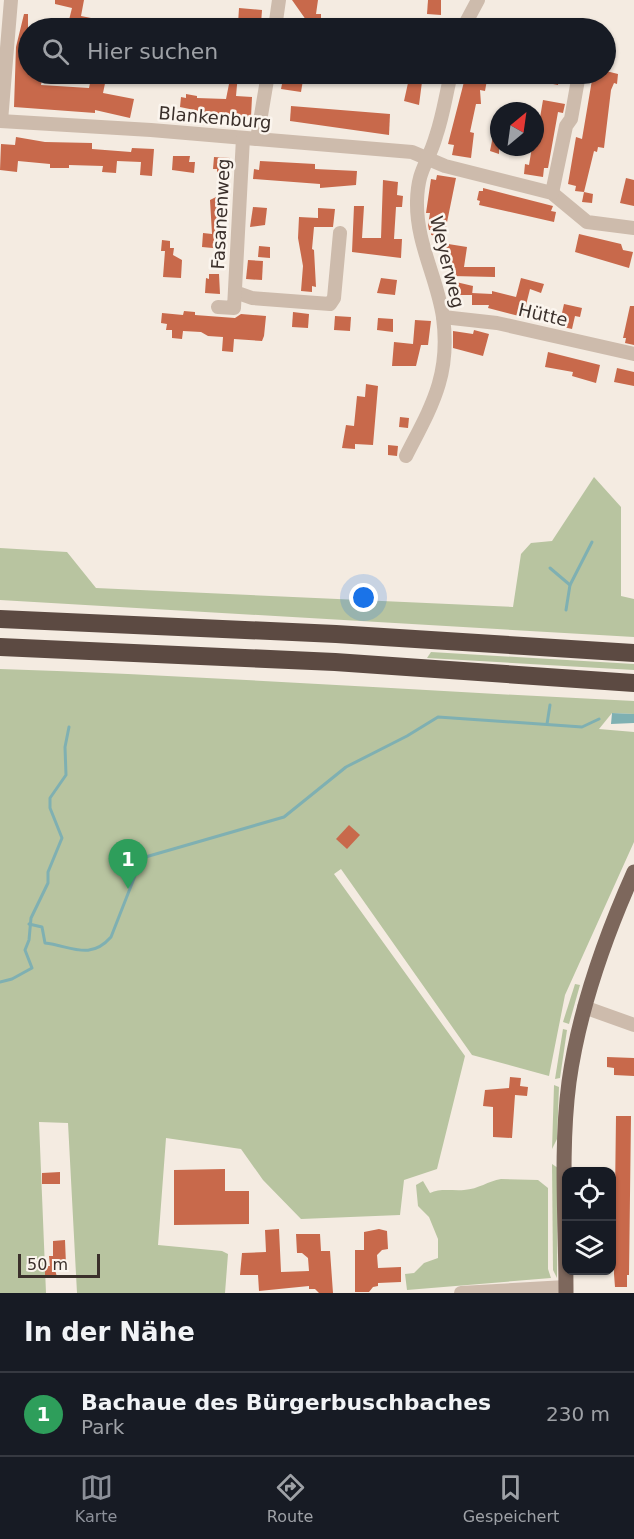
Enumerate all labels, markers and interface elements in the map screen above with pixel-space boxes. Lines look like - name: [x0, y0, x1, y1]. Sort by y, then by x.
- search box: [18, 18, 616, 84]
- icon: search: [39, 35, 72, 68]
- text: Hier suchen: [87, 39, 218, 64]
- street label: Blankenburg: [158, 102, 272, 133]
- north arrow: [490, 102, 544, 156]
- street label: Fasanenweg: [207, 158, 234, 270]
- street label: Weyerweg: [426, 214, 469, 310]
- street label: Hütte: [516, 299, 570, 330]
- your location: [349, 583, 378, 612]
- pin: 1: [108, 840, 148, 889]
- map controls: [562, 1167, 616, 1275]
- button: locate: [562, 1167, 616, 1221]
- button: layers: [562, 1221, 616, 1275]
- scale bar: [18, 1251, 100, 1278]
- text: 50 m: [27, 1255, 68, 1274]
- text: In der Nähe: [24, 1317, 195, 1347]
- text: Bachaue des Bürgerbuschbaches: [81, 1390, 491, 1415]
- text: 1: [37, 1402, 50, 1426]
- text: 230 m: [546, 1402, 610, 1426]
- text: Park: [81, 1415, 124, 1439]
- tab: Karte: [75, 1471, 117, 1526]
- tab: Route: [267, 1471, 313, 1526]
- tab: Gespeichert: [463, 1471, 559, 1526]

